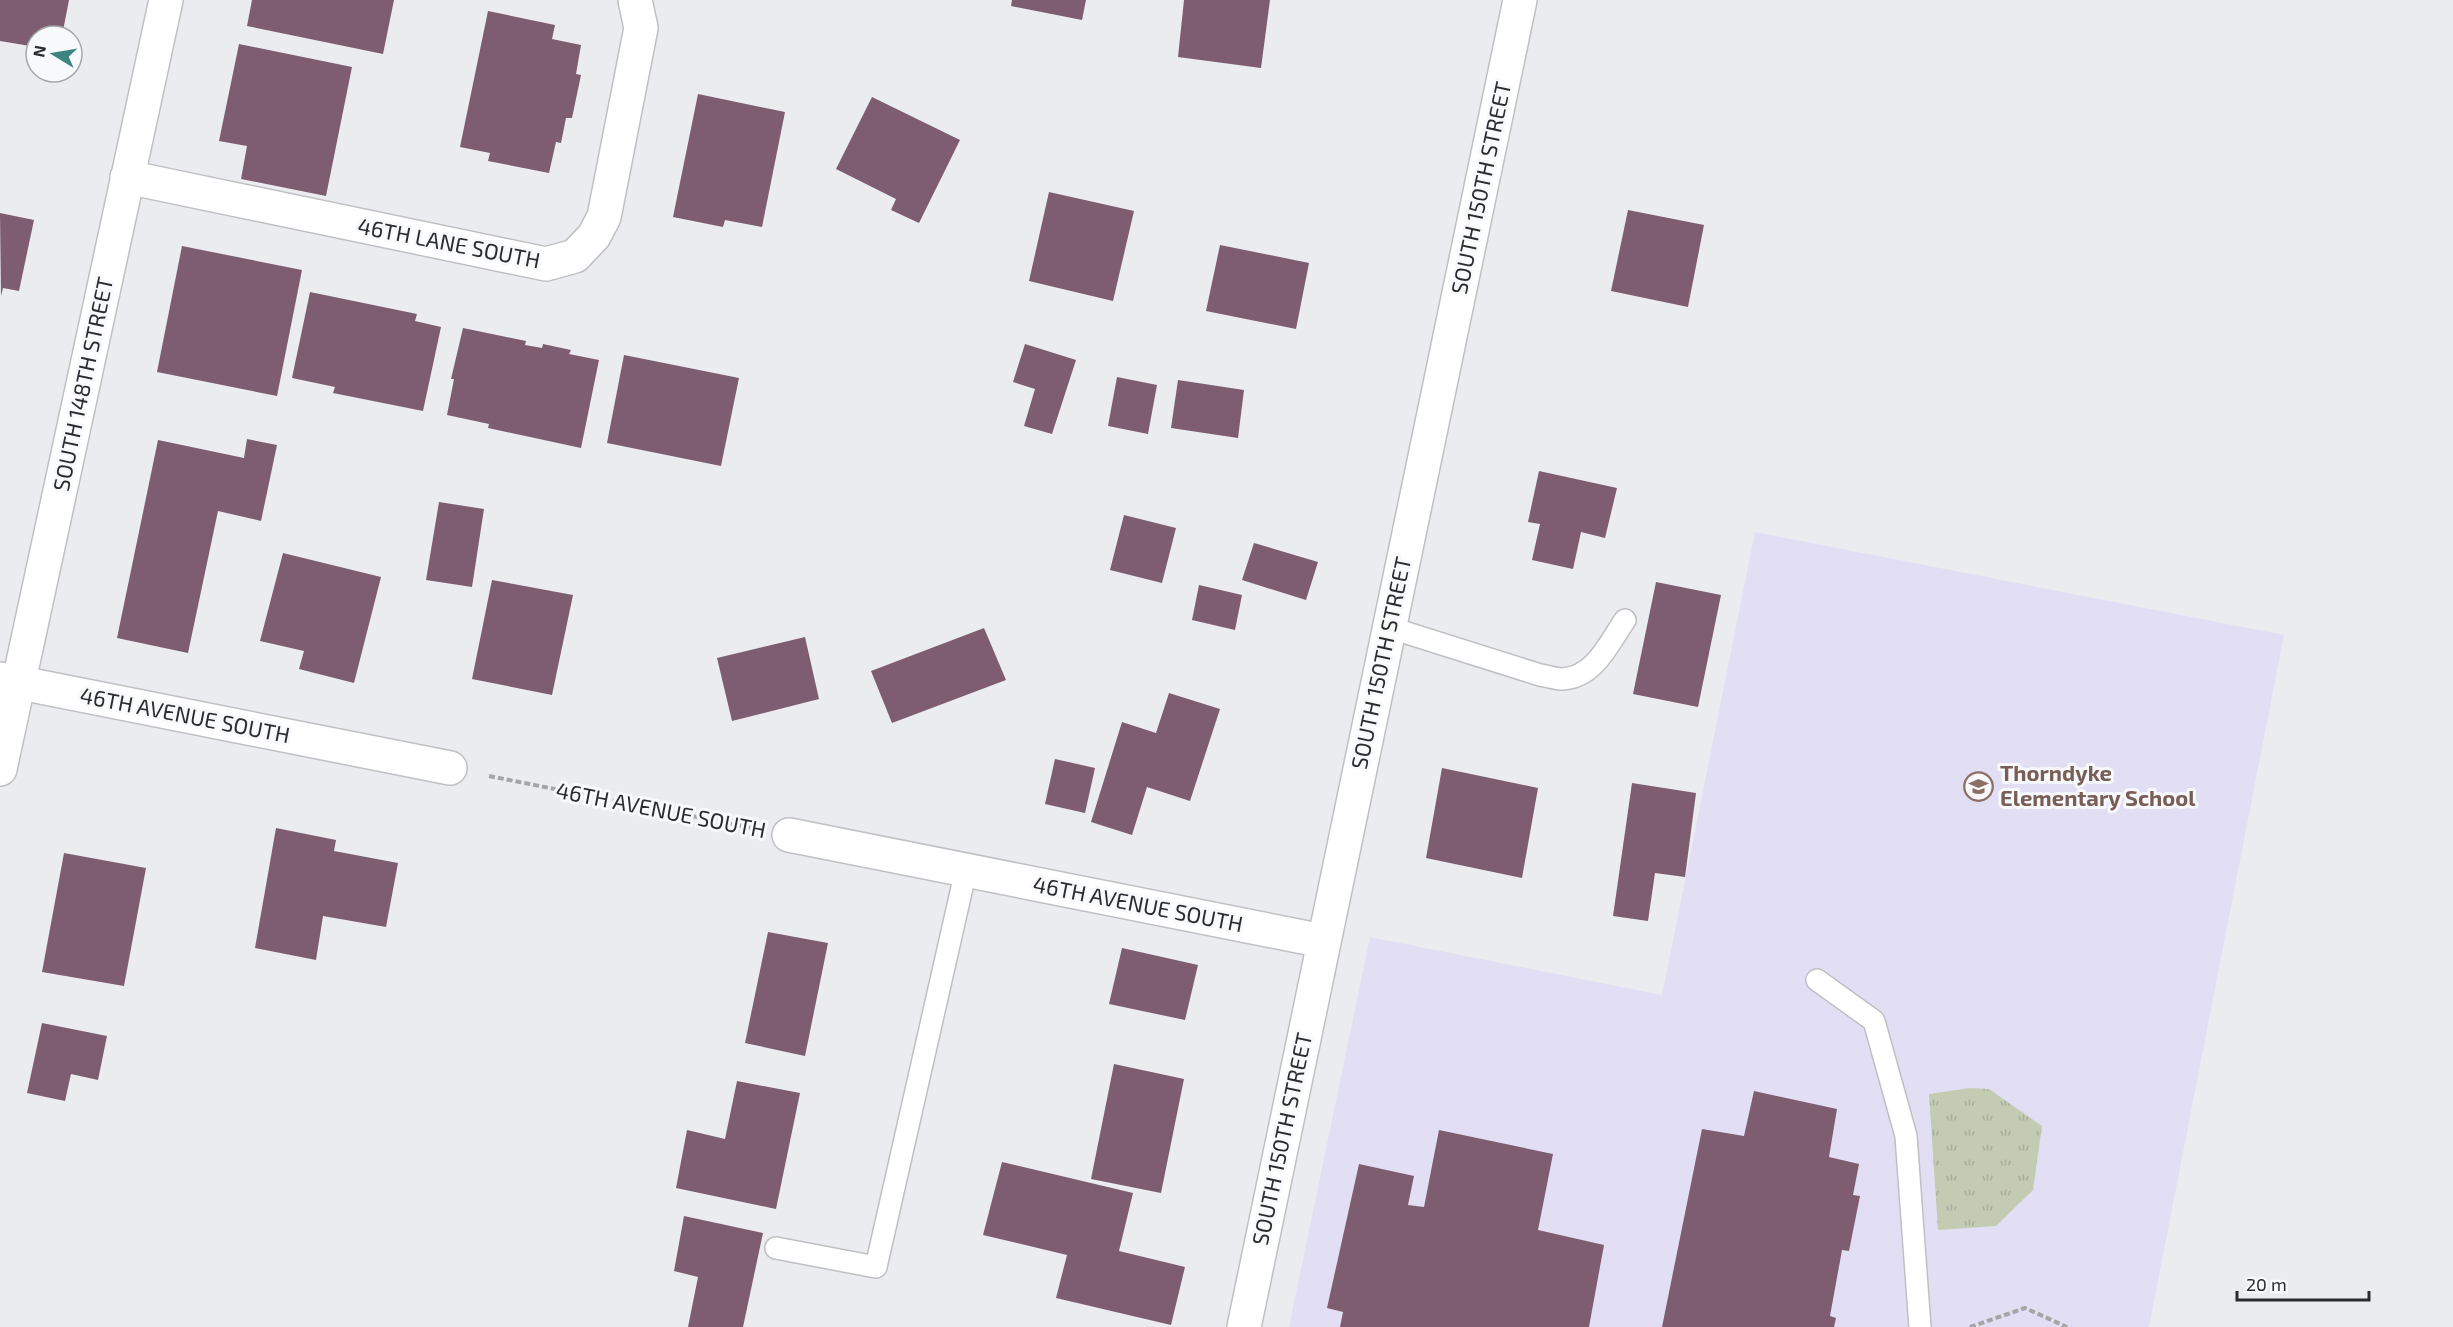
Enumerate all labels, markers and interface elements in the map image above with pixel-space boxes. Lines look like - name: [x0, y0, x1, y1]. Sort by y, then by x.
- north arrow: [24, 24, 84, 84]
- text: N: [28, 44, 49, 59]
- street label: SOUTH 150TH STREET: [1445, 79, 1515, 296]
- street label: 46TH LANE SOUTH: [356, 212, 543, 272]
- street label: SOUTH 148TH STREET: [47, 274, 117, 493]
- street label: SOUTH 150TH STREET: [1345, 554, 1415, 771]
- street label: 46TH AVENUE SOUTH: [78, 681, 292, 747]
- place label: Thorndyke Elementary School: [2000, 759, 2196, 811]
- school or university icon: Thorndyke Elementary School: [1963, 770, 1995, 802]
- street label: 46TH AVENUE SOUTH: [554, 776, 768, 842]
- street label: 46TH AVENUE SOUTH: [1031, 870, 1245, 936]
- street label: SOUTH 150TH STREET: [1246, 1030, 1316, 1247]
- scale bar: [2237, 1264, 2369, 1302]
- text: 20 m: [2246, 1273, 2287, 1295]

